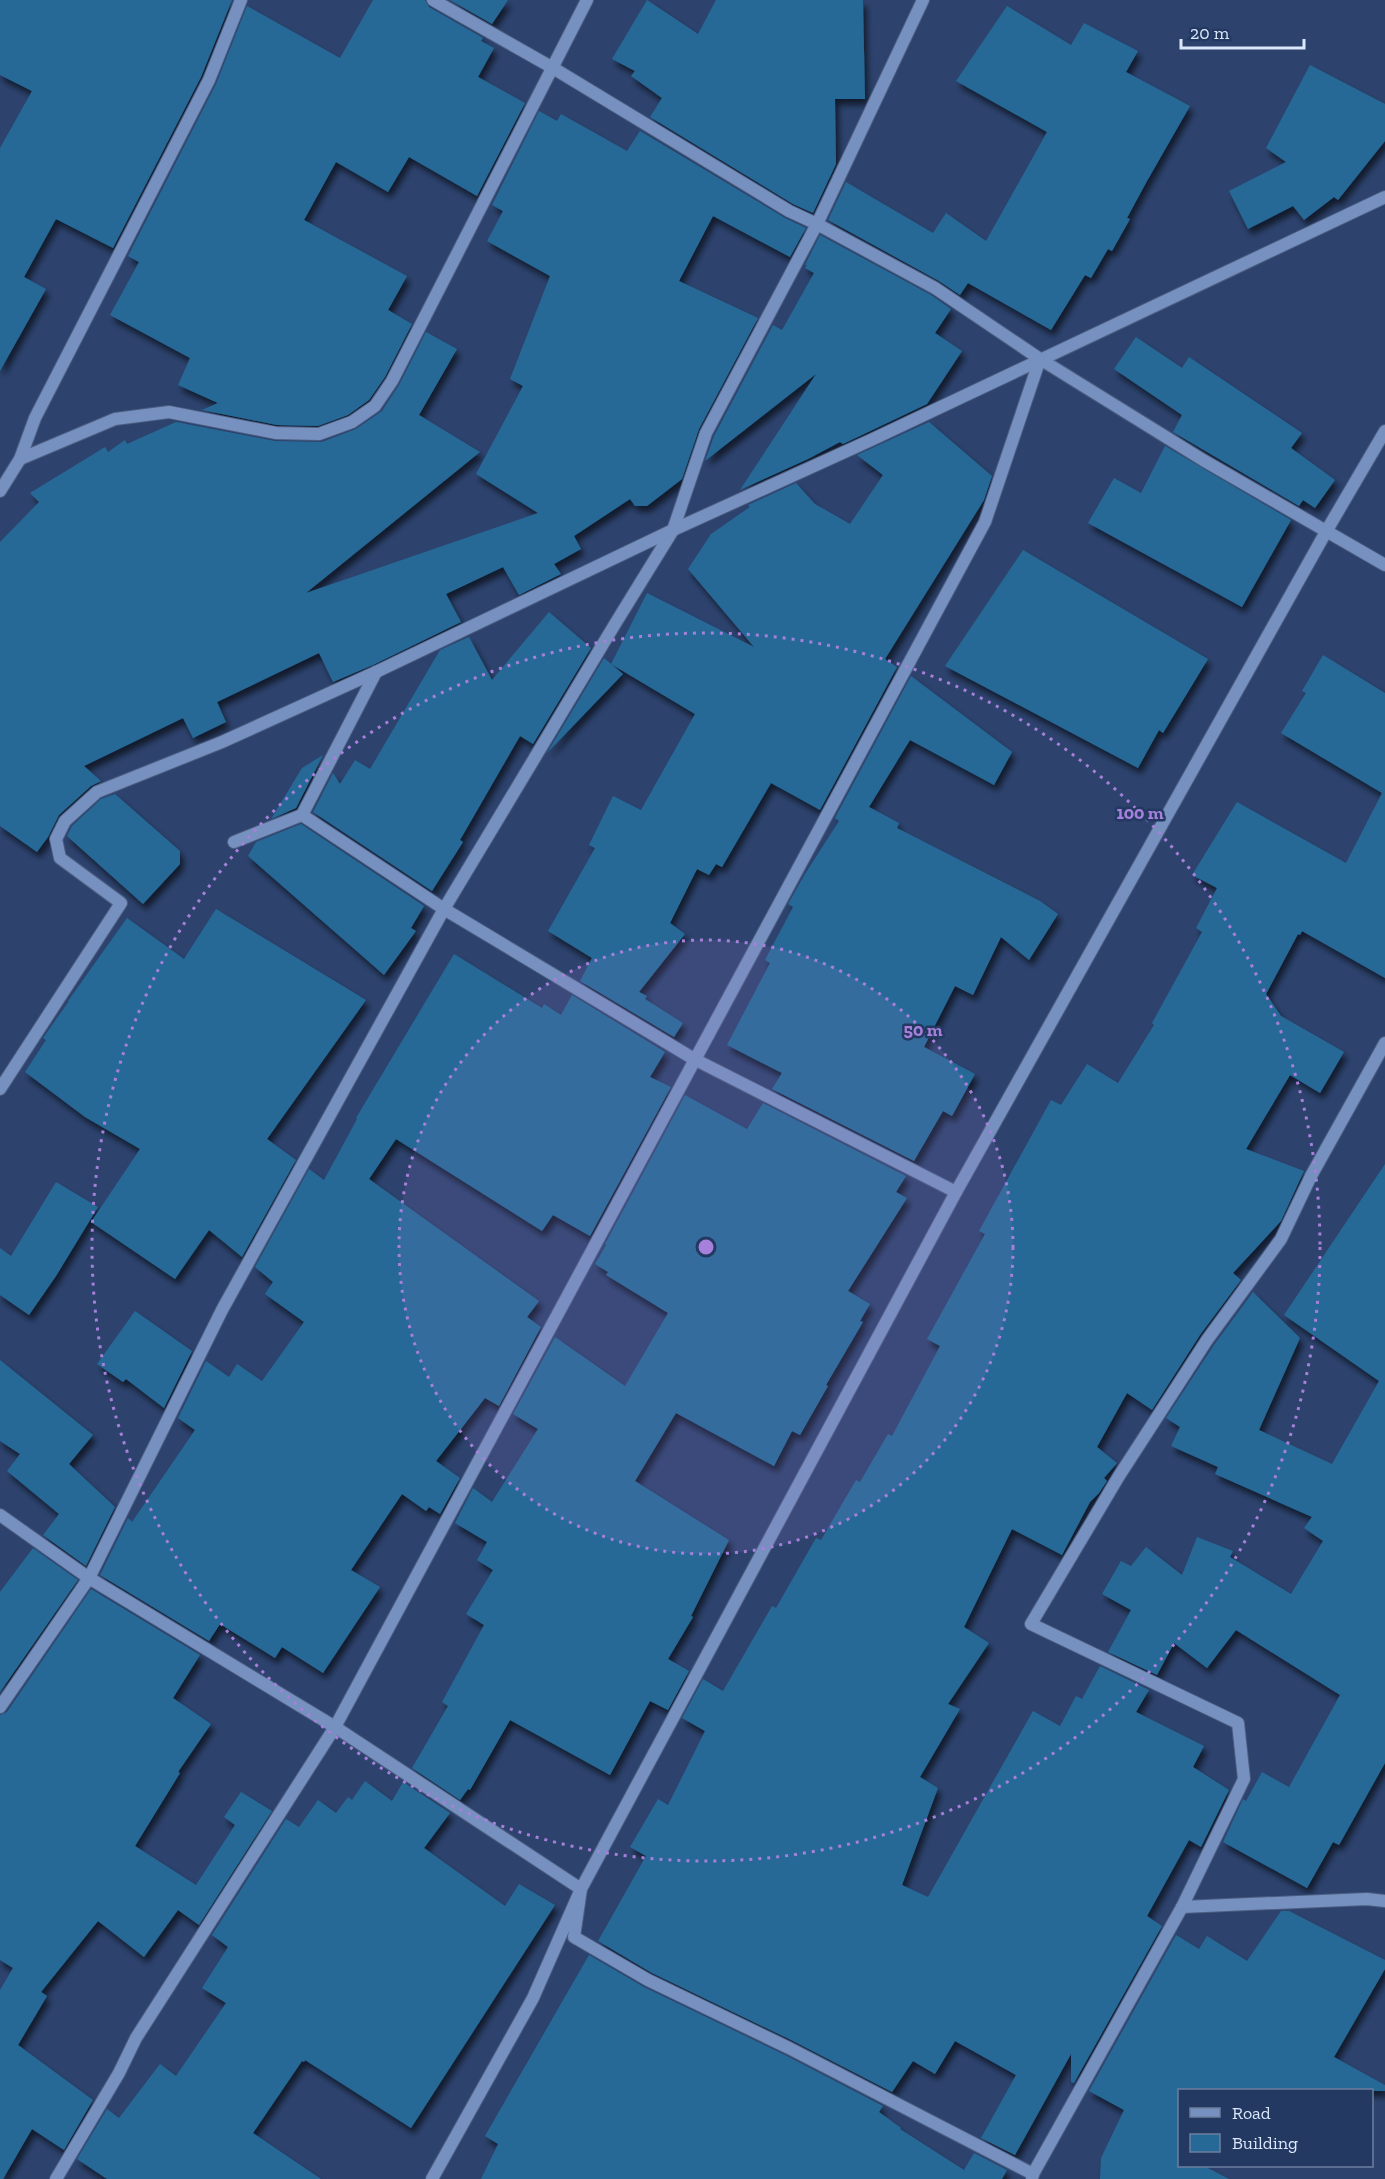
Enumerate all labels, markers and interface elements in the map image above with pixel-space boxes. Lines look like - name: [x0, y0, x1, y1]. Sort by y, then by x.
- scale bar: [1181, 12, 1304, 50]
- text: 20 m: [1190, 22, 1230, 44]
- text: 100 m: [1116, 802, 1164, 824]
- text: 50 m: [904, 1019, 943, 1041]
- centre of rings: [696, 1237, 716, 1257]
- legend: [1178, 2089, 1373, 2167]
- text: Road: [1232, 2102, 1271, 2124]
- text: Building: [1232, 2132, 1298, 2154]

